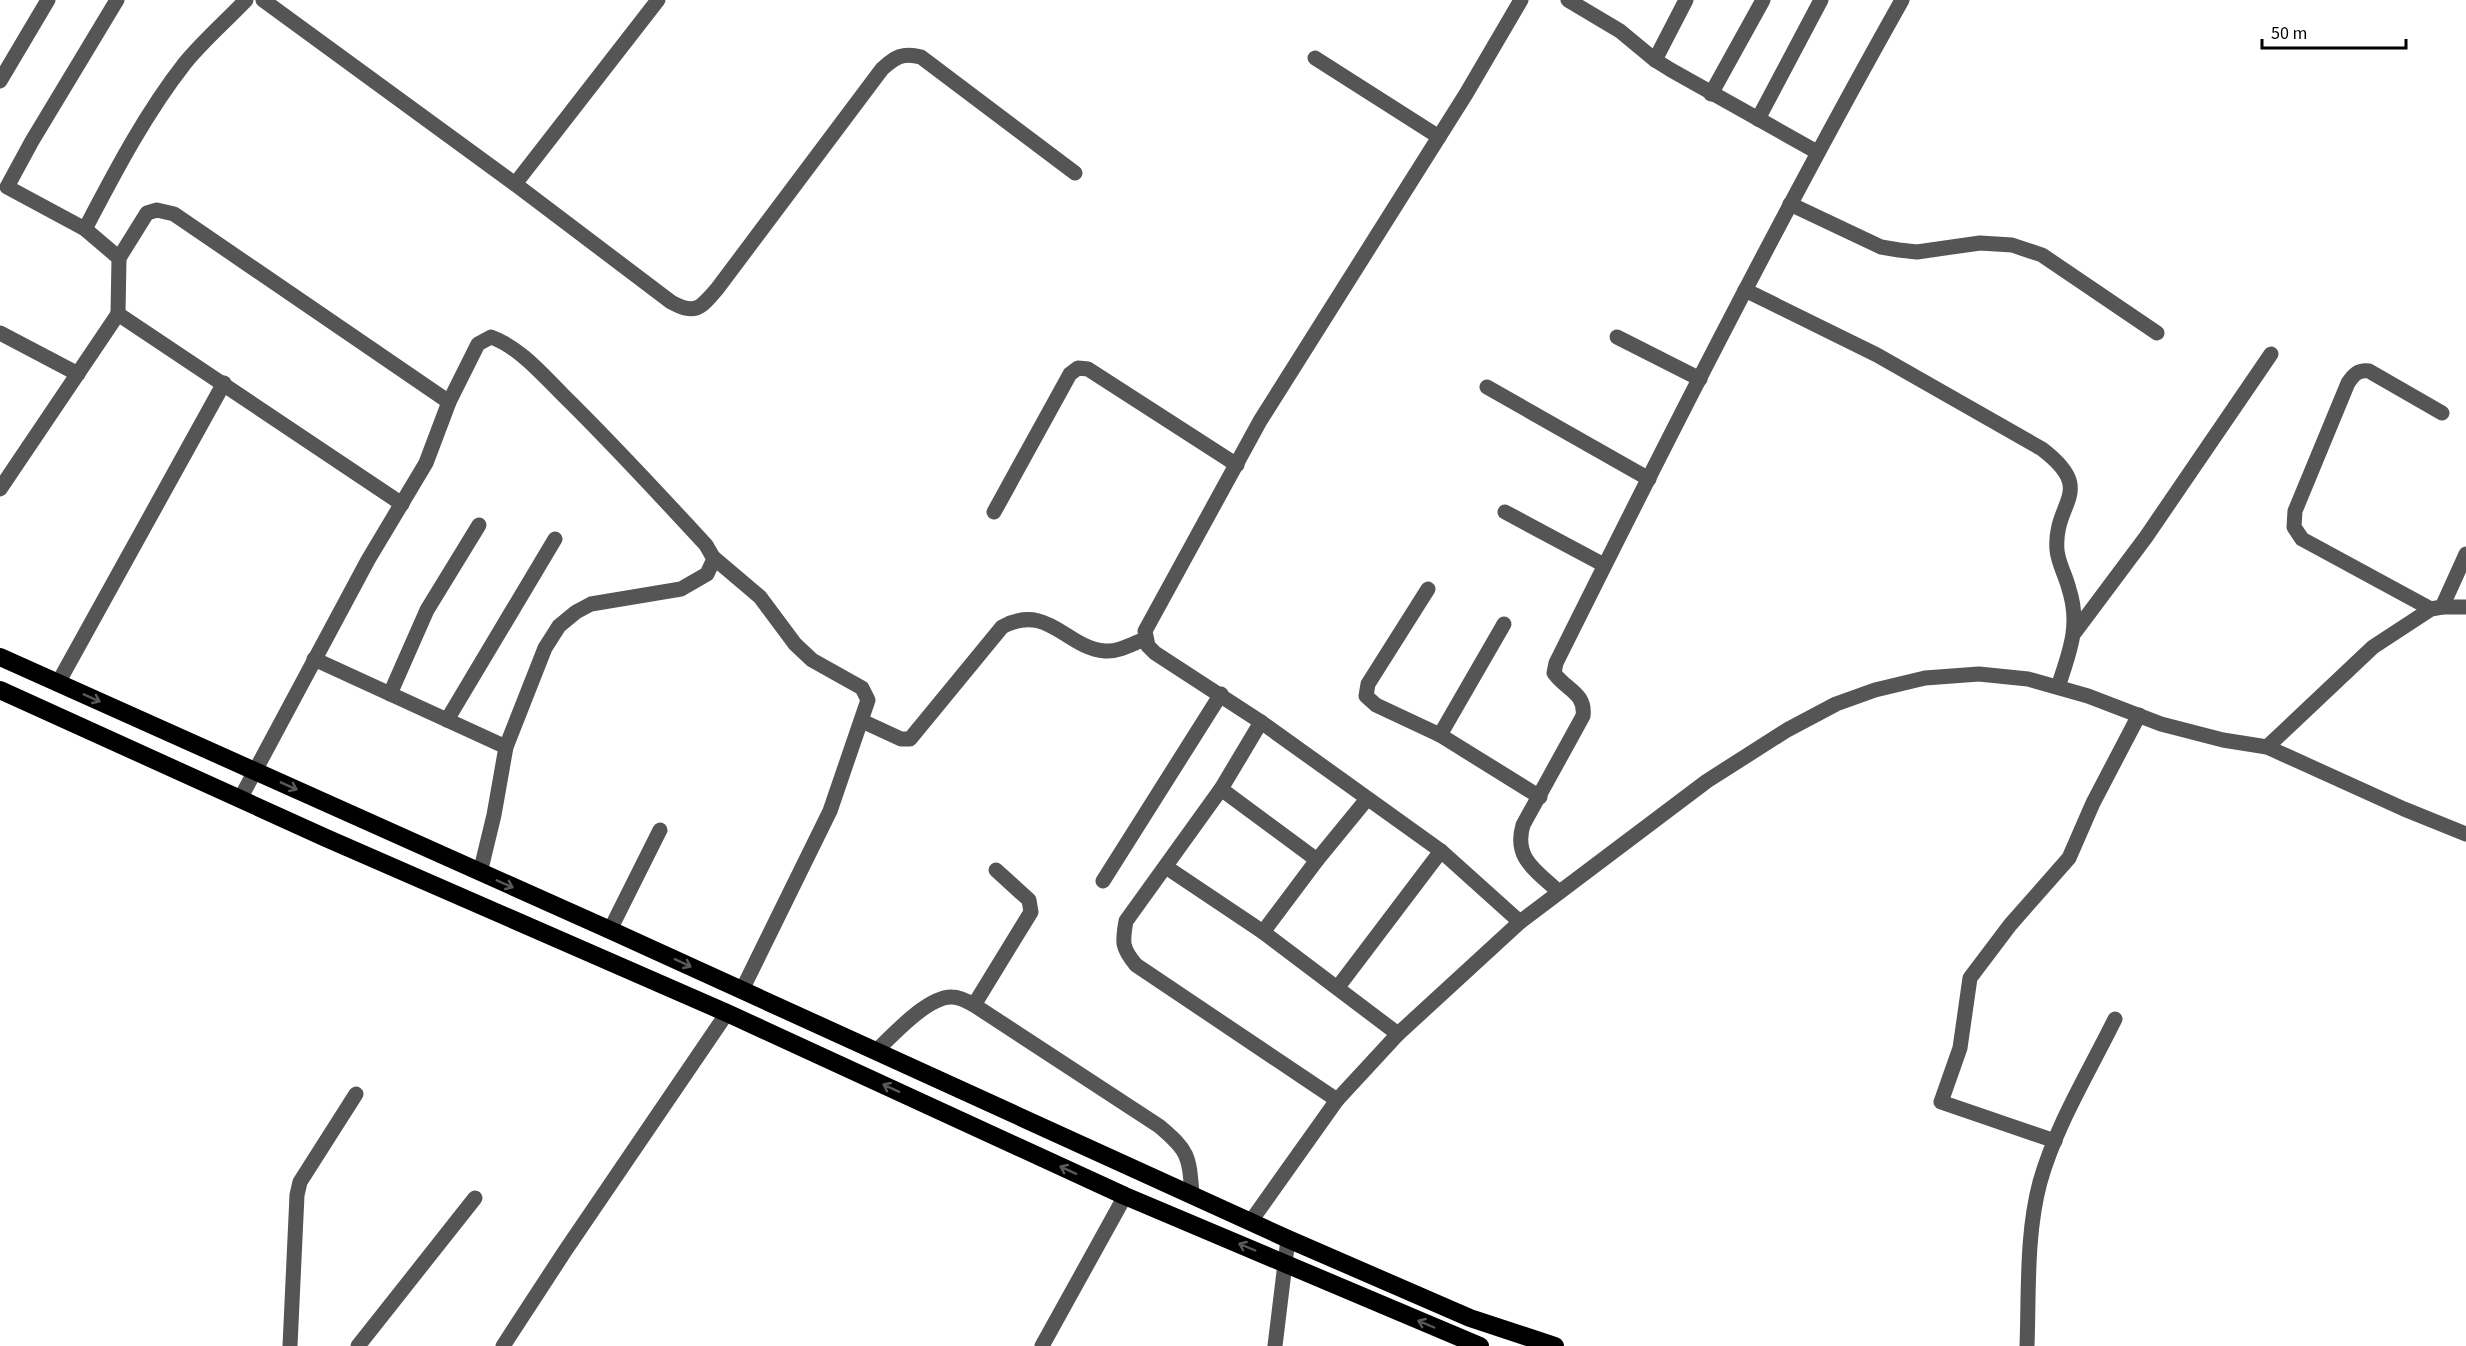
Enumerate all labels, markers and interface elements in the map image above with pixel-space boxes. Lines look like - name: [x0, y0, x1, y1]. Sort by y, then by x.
- scale bar: [2262, 12, 2406, 50]
- text: 50 m: [2271, 21, 2307, 46]
- one-way arrow: [82, 693, 100, 704]
- one-way arrow: [279, 781, 297, 793]
- one-way arrow: [495, 879, 513, 890]
- one-way arrow: [673, 958, 691, 970]
- one-way arrow: [882, 1082, 900, 1094]
- one-way arrow: [1059, 1163, 1077, 1175]
- one-way arrow: [1238, 1241, 1257, 1252]
- one-way arrow: [1417, 1318, 1436, 1329]

